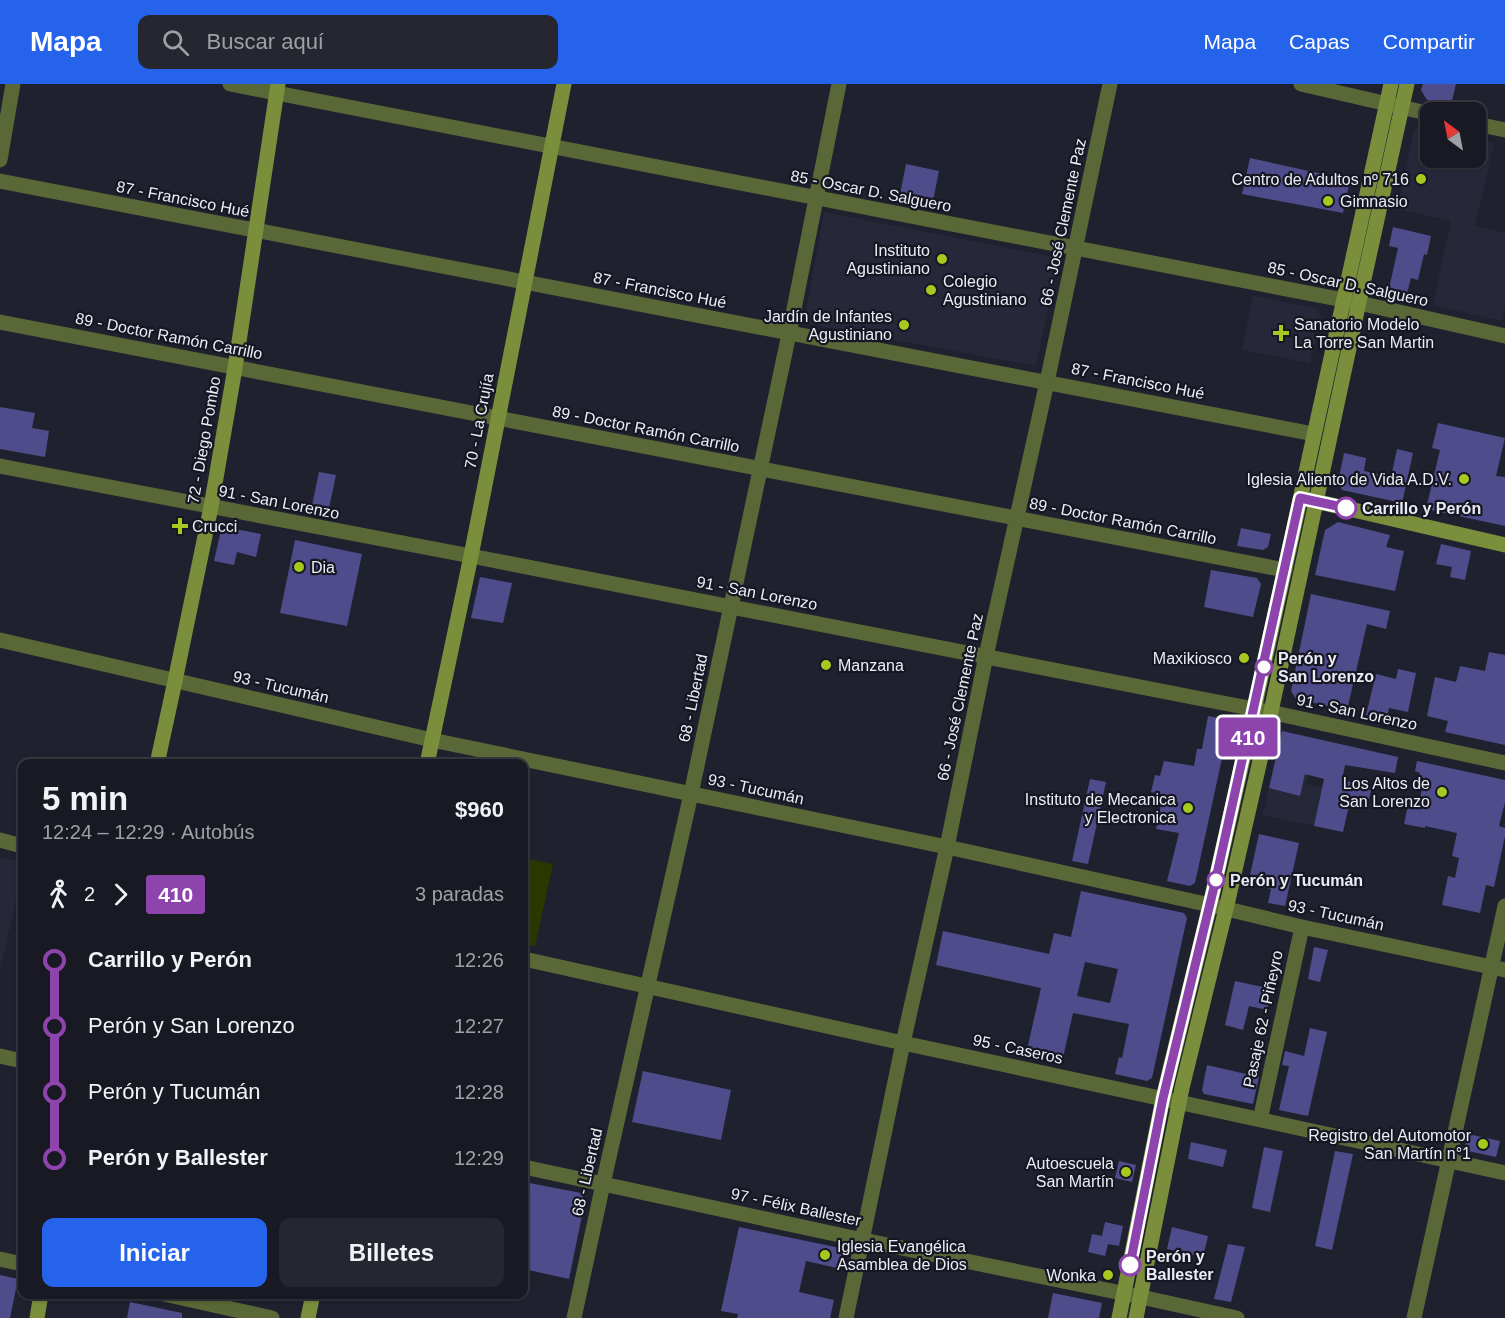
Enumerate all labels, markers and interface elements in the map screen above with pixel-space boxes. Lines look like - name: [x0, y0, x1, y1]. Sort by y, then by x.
- search box: [138, 15, 558, 69]
- text: Mapa: [30, 26, 102, 57]
- icon: search: [159, 26, 192, 59]
- text: Buscar aquí: [207, 29, 324, 54]
- text: Mapa: [1204, 30, 1256, 53]
- text: Capas: [1289, 30, 1350, 53]
- text: Compartir: [1383, 30, 1475, 53]
- north arrow: [1420, 102, 1486, 168]
- map controls: [1420, 102, 1486, 168]
- street label: 66 - José Clemente Paz: [1037, 137, 1089, 307]
- street label: 85 - Oscar D. Salguero: [789, 167, 953, 215]
- place label: Centro de Adultos nº 716: [1231, 171, 1409, 188]
- marker: Centro de Adultos nº 716: [1414, 172, 1428, 186]
- street label: 87 - Francisco Hué: [115, 178, 251, 220]
- place label: Gimnasio: [1340, 193, 1408, 210]
- marker: Gimnasio: [1321, 194, 1335, 208]
- place label: Instituto Agustiniano: [846, 242, 930, 277]
- marker: Instituto Agustiniano: [935, 252, 949, 266]
- street label: 85 - Oscar D. Salguero: [1266, 259, 1430, 309]
- street label: 87 - Francisco Hué: [592, 269, 728, 311]
- place label: Colegio Agustiniano: [943, 273, 1027, 308]
- marker: Colegio Agustiniano: [924, 283, 938, 297]
- place label: Jardín de Infantes Agustiniano: [764, 308, 892, 343]
- street label: 89 - Doctor Ramón Carrillo: [74, 310, 264, 363]
- place label: Sanatorio Modelo La Torre San Martin: [1294, 316, 1434, 351]
- marker: Jardín de Infantes Agustiniano: [897, 318, 911, 332]
- marker: Sanatorio Modelo La Torre San Martin: [1272, 324, 1290, 342]
- street label: 87 - Francisco Hué: [1070, 360, 1206, 402]
- street label: 70 - La Crujía: [461, 372, 497, 470]
- street label: 72 - Diego Pombo: [184, 375, 224, 505]
- street label: 89 - Doctor Ramón Carrillo: [551, 403, 741, 456]
- place label: Iglesia Aliento de Vida A.D.V.: [1247, 471, 1452, 488]
- marker: Iglesia Aliento de Vida A.D.V.: [1457, 472, 1471, 486]
- street label: 91 - San Lorenzo: [217, 482, 341, 522]
- street label: 89 - Doctor Ramón Carrillo: [1028, 495, 1218, 548]
- marker: Carrillo y Perón: [1335, 497, 1357, 519]
- place label: Carrillo y Perón: [1362, 500, 1481, 517]
- place label: Crucci: [192, 518, 237, 535]
- marker: Crucci: [173, 519, 187, 533]
- place label: Dia: [311, 559, 335, 576]
- marker: Dia: [292, 560, 306, 574]
- street label: 91 - San Lorenzo: [695, 573, 819, 613]
- street label: 66 - José Clemente Paz: [934, 612, 986, 782]
- place label: Maxikiosco: [1153, 650, 1232, 667]
- place label: Perón y San Lorenzo: [1278, 650, 1374, 685]
- marker: Maxikiosco: [1237, 651, 1251, 665]
- street label: 68 - Libertad: [675, 652, 711, 744]
- place label: Manzana: [838, 657, 904, 674]
- marker: Manzana: [819, 658, 833, 672]
- marker: Perón y San Lorenzo: [1255, 658, 1273, 676]
- street label: 93 - Tucumán: [231, 668, 331, 706]
- street label: 91 - San Lorenzo: [1295, 691, 1419, 733]
- line badge: 410: [1214, 718, 1282, 756]
- text: 410: [1230, 726, 1266, 749]
- street label: 93 - Tucumán: [706, 771, 806, 807]
- place label: Los Altos de San Lorenzo: [1339, 775, 1430, 810]
- text: 5 min: [42, 780, 128, 817]
- marker: Los Altos de San Lorenzo: [1435, 785, 1449, 799]
- place label: Instituto de Mecanica y Electronica: [1025, 791, 1176, 826]
- text: $960: [455, 797, 504, 822]
- marker: Instituto de Mecanica y Electronica: [1181, 801, 1195, 815]
- text: 12:24 – 12:29 · Autobús: [42, 821, 254, 843]
- marker: Perón y Tucumán: [1207, 871, 1225, 889]
- place label: Perón y Tucumán: [1230, 872, 1363, 889]
- icon: walk: [42, 878, 75, 911]
- icon: forward: [104, 878, 137, 911]
- text: 2: [84, 883, 95, 905]
- text: 410: [158, 883, 193, 906]
- text: 3 paradas: [415, 883, 504, 905]
- street label: 93 - Tucumán: [1286, 897, 1386, 933]
- text: Carrillo y Perón: [88, 947, 252, 972]
- text: 12:26: [454, 949, 504, 971]
- street label: Pasaje 62 - Piñeyro: [1240, 949, 1286, 1089]
- text: Perón y San Lorenzo: [88, 1013, 295, 1038]
- text: 12:27: [454, 1015, 504, 1037]
- street label: 95 - Caseros: [971, 1031, 1065, 1067]
- text: Perón y Tucumán: [88, 1079, 260, 1104]
- text: 12:28: [454, 1081, 504, 1103]
- street label: 68 - Libertad: [569, 1126, 605, 1218]
- place label: Registro del Automotor San Martín n°1: [1308, 1127, 1472, 1162]
- marker: Registro del Automotor San Martín n°1: [1476, 1137, 1490, 1151]
- text: Perón y Ballester: [88, 1145, 268, 1170]
- text: 12:29: [454, 1147, 504, 1169]
- place label: Autoescuela San Martín: [1026, 1155, 1114, 1190]
- marker: Autoescuela San Martín: [1119, 1165, 1133, 1179]
- street label: 97 - Félix Ballester: [729, 1185, 863, 1229]
- button: Iniciar: [42, 1218, 267, 1287]
- button: Billetes: [279, 1218, 504, 1287]
- place label: Iglesia Evangélica Asamblea de Dios: [837, 1238, 967, 1273]
- marker: Iglesia Evangélica Asamblea de Dios: [818, 1248, 832, 1262]
- place label: Perón y Ballester: [1146, 1248, 1214, 1283]
- marker: Perón y Ballester: [1119, 1254, 1141, 1276]
- place label: Wonka: [1046, 1267, 1096, 1284]
- marker: Wonka: [1101, 1268, 1115, 1282]

